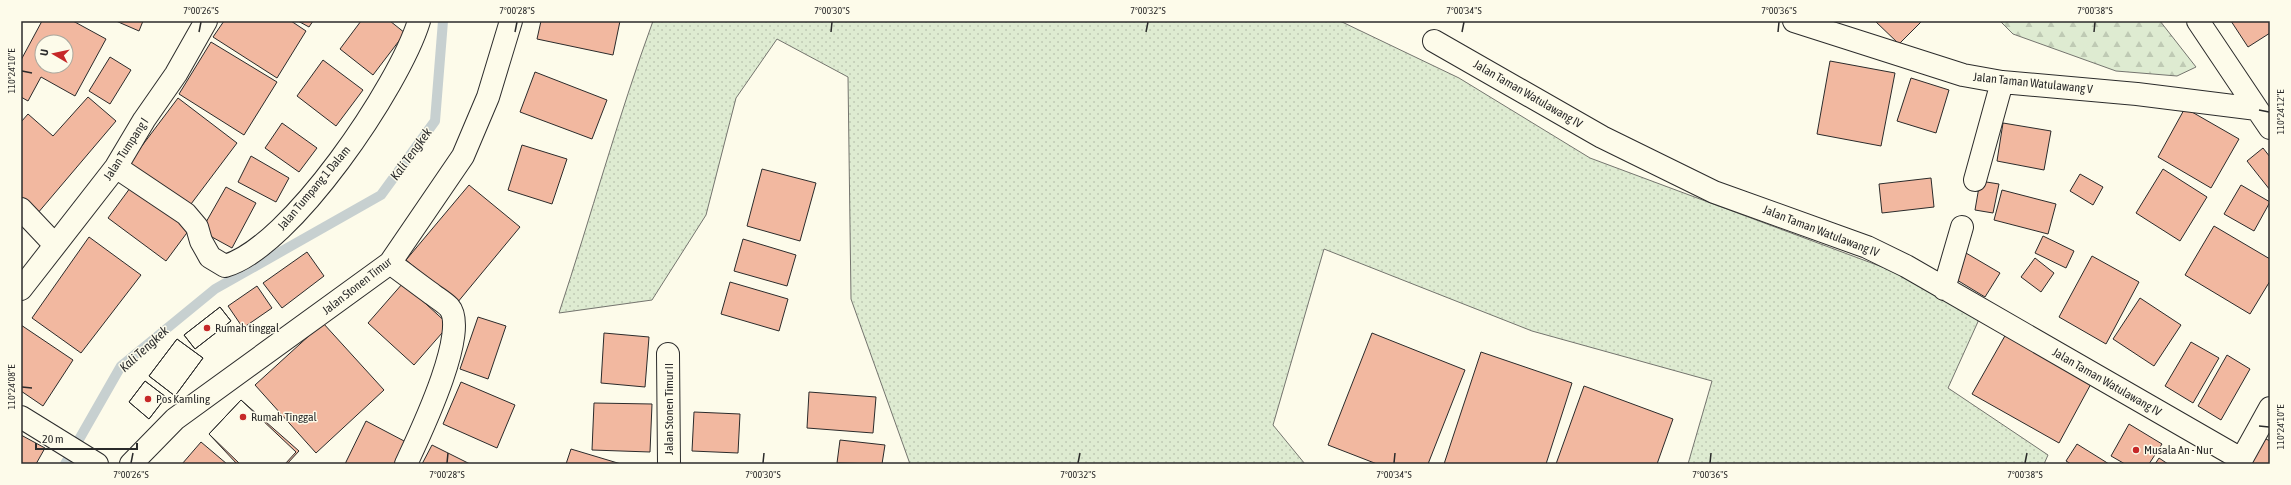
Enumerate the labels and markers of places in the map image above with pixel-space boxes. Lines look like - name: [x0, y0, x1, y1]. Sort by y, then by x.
- place label: Rumah tinggal: [215, 321, 280, 335]
- marker: Rumah tinggal: [202, 323, 212, 333]
- place label: Pos Kamling: [156, 392, 211, 406]
- marker: Pos Kamling: [143, 394, 153, 404]
- place label: Rumah Tinggal: [251, 410, 318, 424]
- marker: Rumah Tinggal: [238, 412, 248, 422]
- place label: Musala An - Nur: [2144, 443, 2213, 457]
- marker: Musala An - Nur: [2131, 445, 2141, 455]

